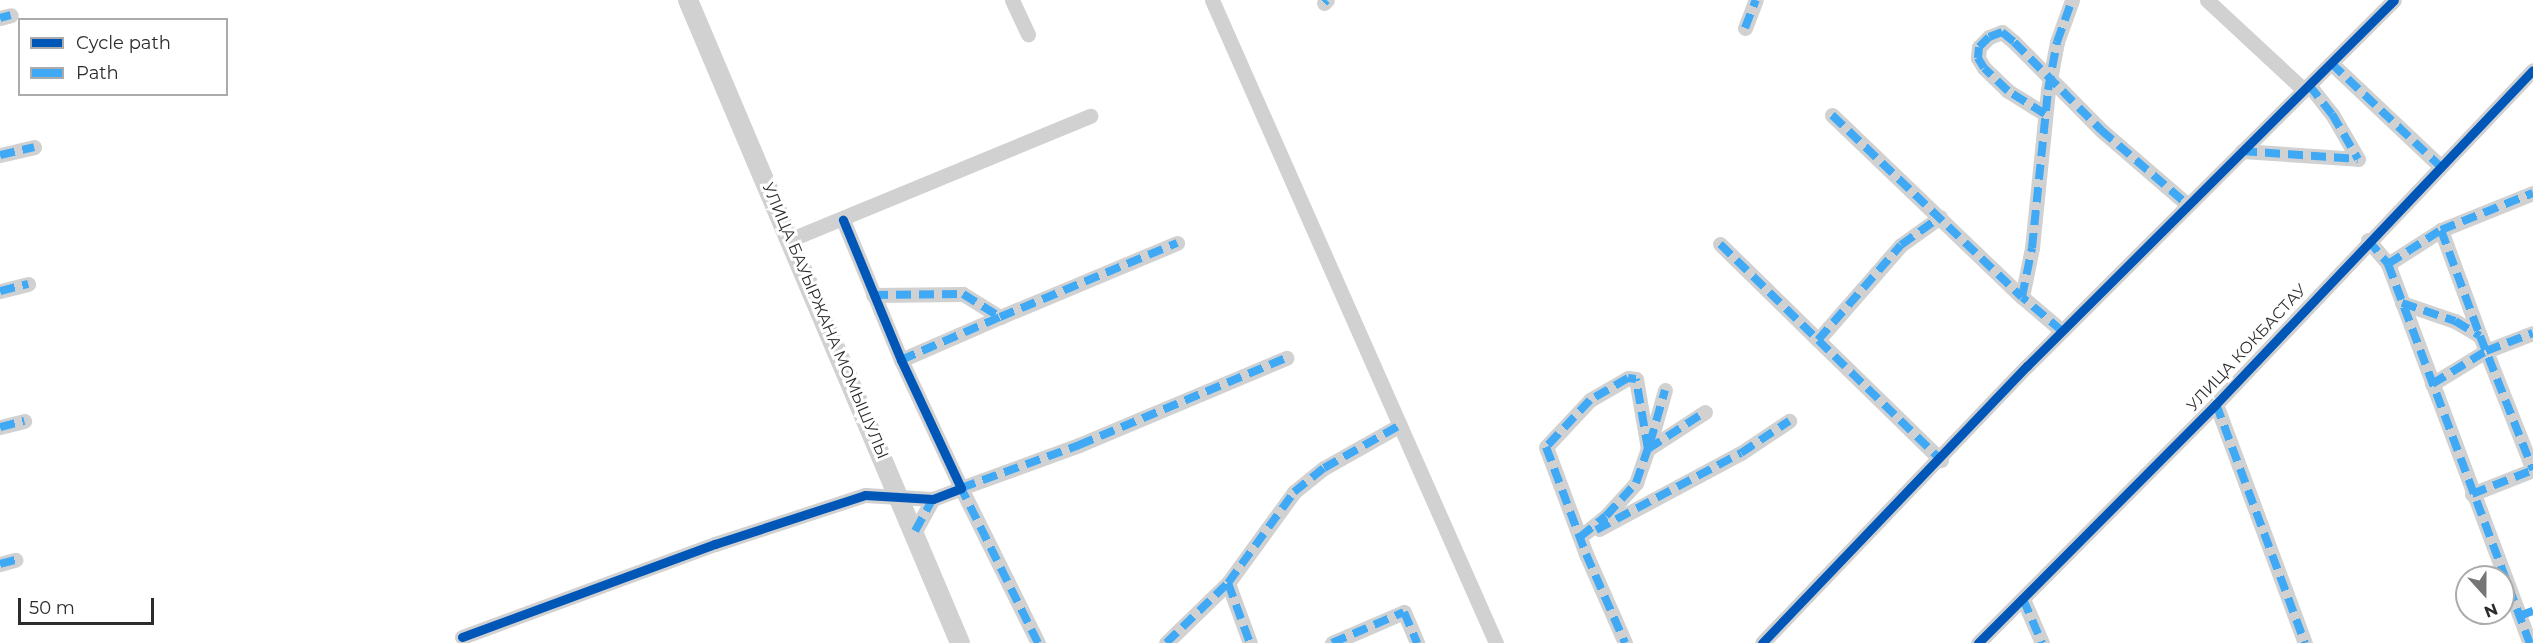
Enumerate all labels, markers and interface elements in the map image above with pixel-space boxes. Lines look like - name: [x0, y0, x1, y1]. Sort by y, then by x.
- legend: [18, 18, 228, 96]
- text: Cycle path: [76, 32, 171, 54]
- text: Path: [76, 62, 119, 84]
- street label: УЛИЦА БАУЫРЖАНА МОМЫШУЛЫ: [758, 180, 892, 462]
- street label: УЛИЦА КОКБАСТАУ: [2183, 281, 2311, 415]
- north arrow: [2455, 565, 2515, 625]
- scale bar: [21, 586, 158, 624]
- text: 50 m: [29, 597, 75, 619]
- text: N: [2481, 599, 2500, 622]

